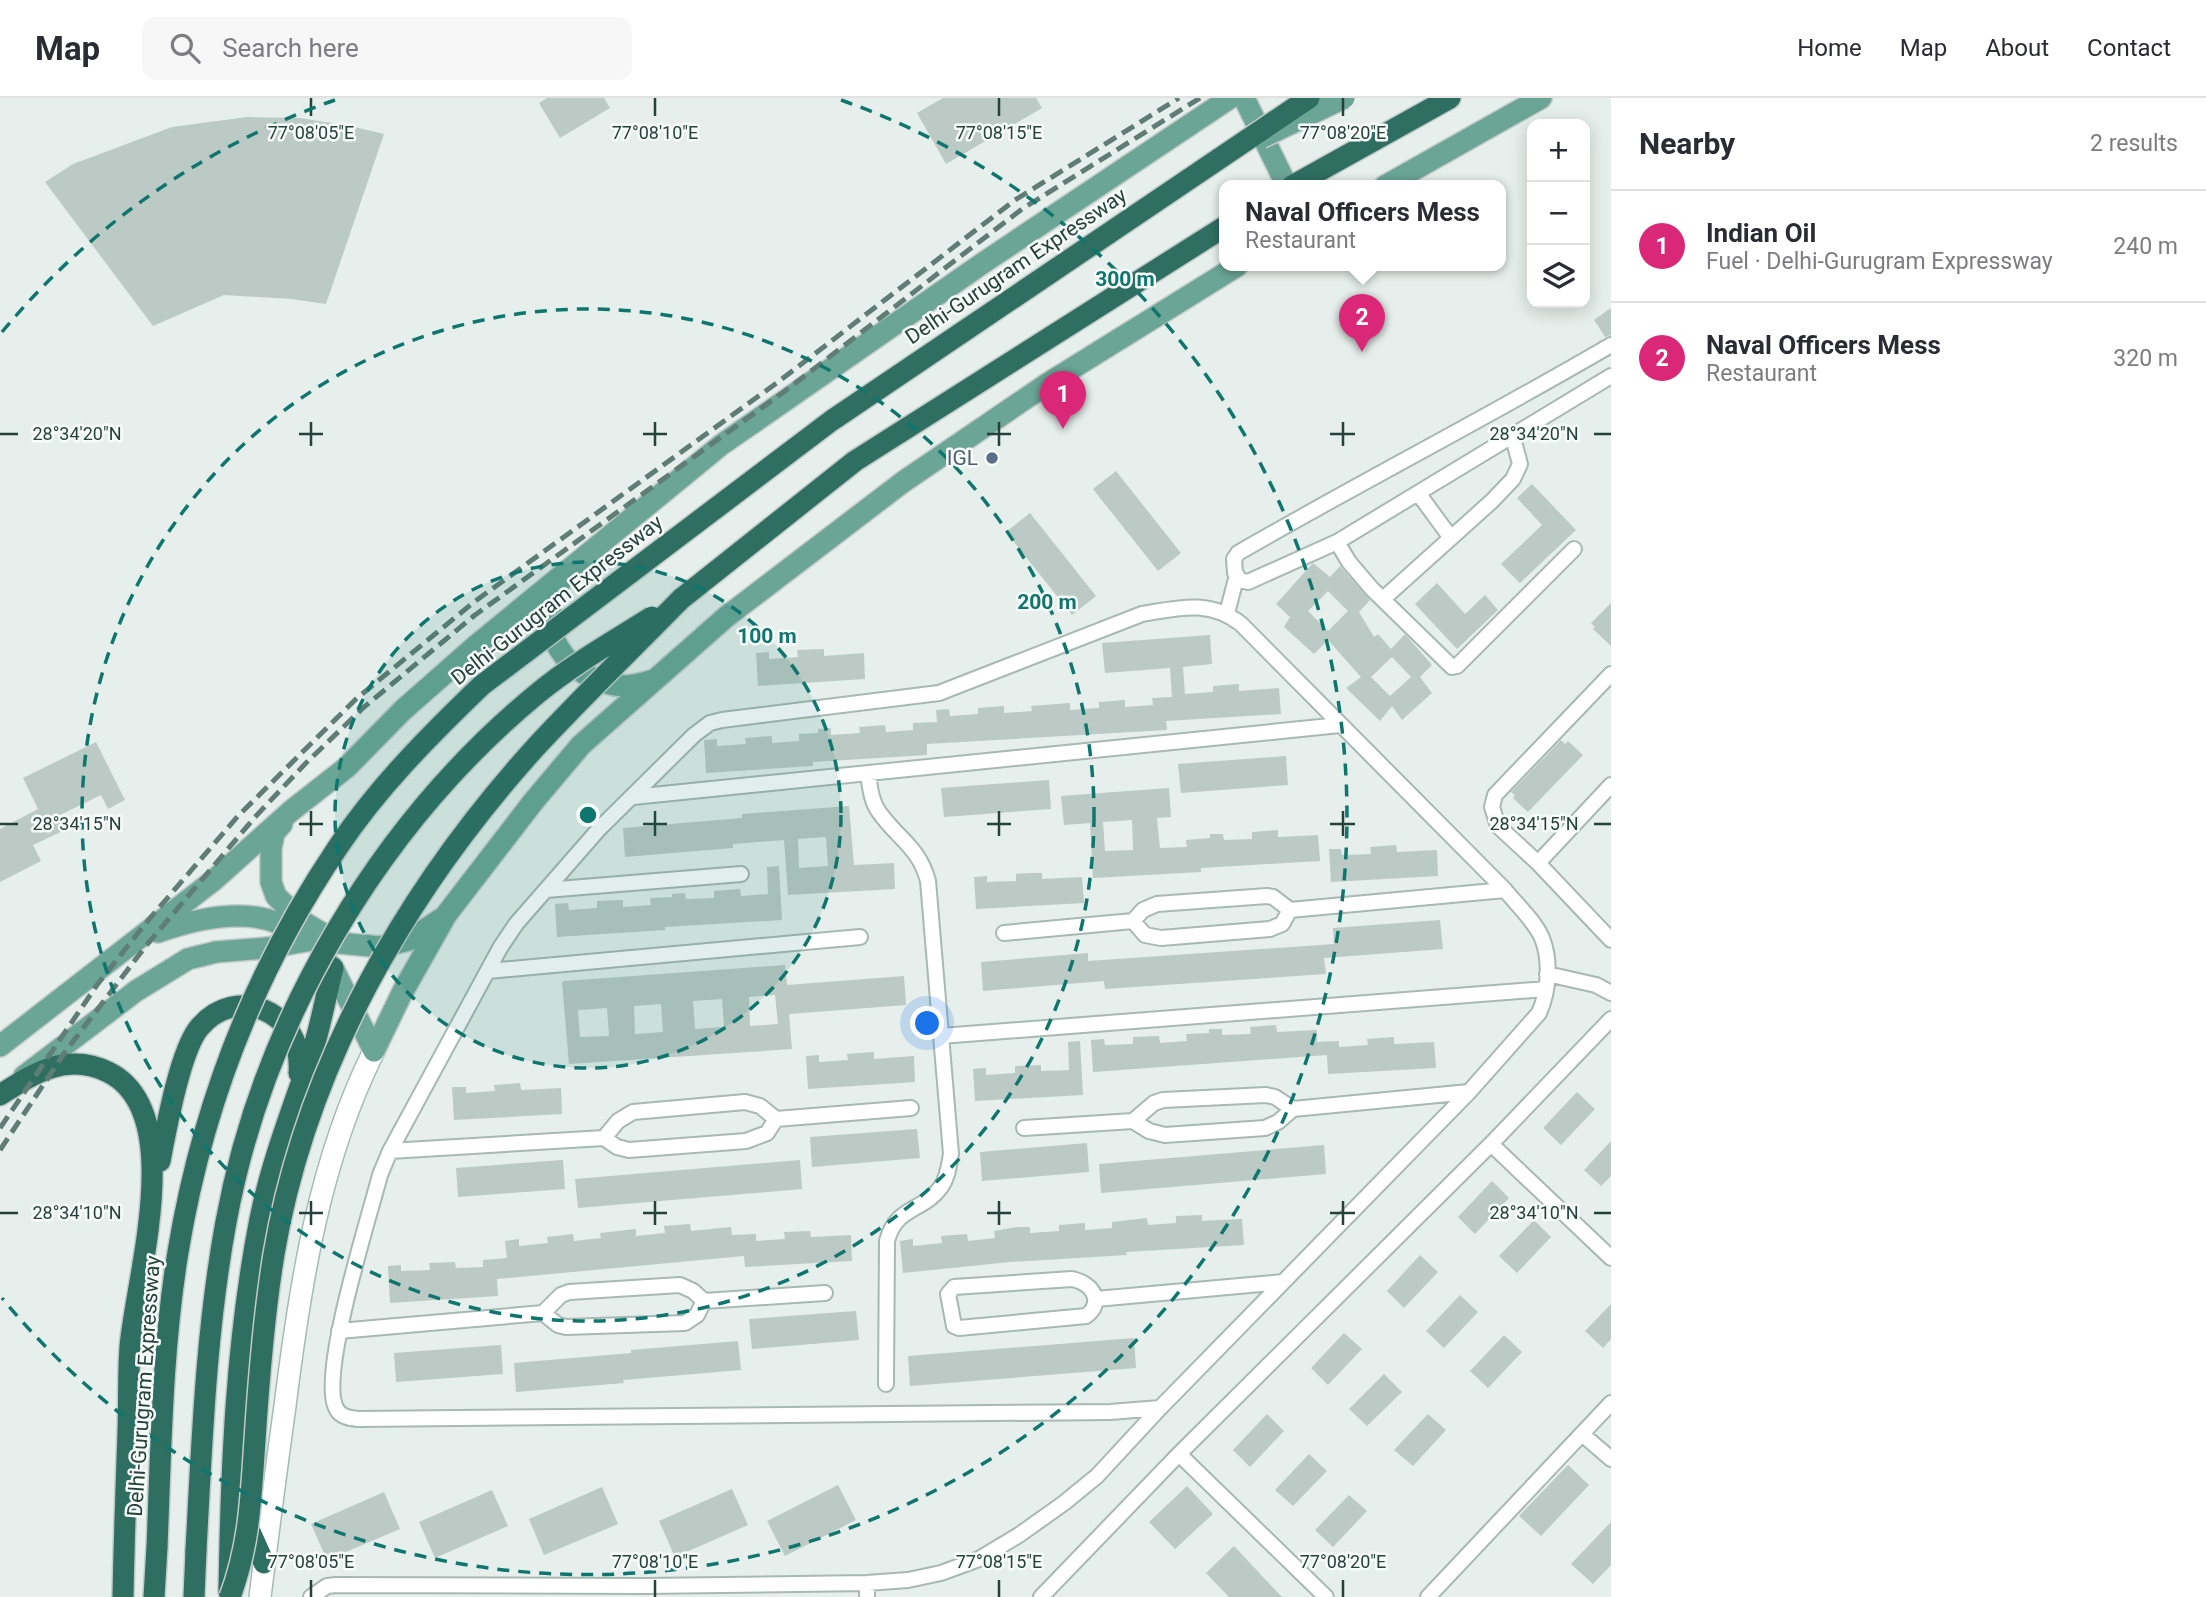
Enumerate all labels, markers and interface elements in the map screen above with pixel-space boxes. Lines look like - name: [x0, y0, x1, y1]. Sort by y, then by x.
- search box: [142, 17, 632, 80]
- text: Map: [35, 29, 100, 68]
- icon: search: [166, 29, 204, 67]
- text: Search here: [222, 33, 359, 63]
- text: Home: [1797, 34, 1862, 62]
- text: Map: [1900, 34, 1947, 62]
- text: About: [1985, 34, 2049, 62]
- text: Contact: [2087, 34, 2171, 62]
- map controls: [1527, 119, 1590, 308]
- button: +: [1527, 119, 1590, 182]
- text: 77°08'05"E: [268, 122, 354, 143]
- text: 77°08'10"E: [612, 122, 698, 143]
- text: 77°08'15"E: [956, 122, 1042, 143]
- text: 77°08'20"E: [1300, 122, 1386, 143]
- text: Nearby: [1639, 126, 1735, 161]
- text: 2 results: [2090, 130, 2178, 157]
- popup: [1219, 180, 1506, 271]
- button: −: [1527, 182, 1590, 245]
- street label: Delhi-Gurugram Expressway: [901, 183, 1131, 349]
- text: Naval Officers Mess: [1245, 197, 1480, 227]
- text: Indian Oil: [1706, 218, 1816, 248]
- text: Restaurant: [1245, 227, 1356, 254]
- text: 1: [1655, 233, 1669, 260]
- text: 240 m: [2113, 233, 2178, 260]
- button: layers: [1527, 245, 1590, 308]
- text: Fuel · Delhi-Gurugram Expressway: [1706, 248, 2053, 275]
- text: 300 m: [1095, 267, 1155, 291]
- pin: 2: [1339, 294, 1385, 352]
- text: Naval Officers Mess: [1706, 330, 1941, 360]
- text: 2: [1655, 345, 1669, 372]
- text: 320 m: [2113, 345, 2178, 372]
- text: Restaurant: [1706, 360, 1817, 387]
- pin: 1: [1040, 371, 1086, 429]
- text: 28°34'20"N: [32, 423, 122, 444]
- text: 28°34'20"N: [1489, 423, 1579, 444]
- place label: IGL: [947, 446, 978, 470]
- marker: IGL: [984, 450, 1000, 466]
- street label: Delhi-Gurugram Expressway: [447, 510, 667, 690]
- text: 200 m: [1017, 590, 1077, 614]
- text: 100 m: [737, 624, 797, 648]
- centre of rings: [576, 803, 600, 827]
- text: 28°34'15"N: [32, 813, 122, 834]
- text: 28°34'15"N: [1489, 813, 1579, 834]
- your location: [910, 1006, 944, 1040]
- text: 28°34'10"N: [32, 1202, 122, 1223]
- text: 28°34'10"N: [1489, 1202, 1579, 1223]
- street label: Delhi-Gurugram Expressway: [123, 1255, 165, 1517]
- text: 77°08'05"E: [268, 1551, 354, 1572]
- text: 77°08'10"E: [612, 1551, 698, 1572]
- text: 77°08'15"E: [956, 1551, 1042, 1572]
- text: 77°08'20"E: [1300, 1551, 1386, 1572]

